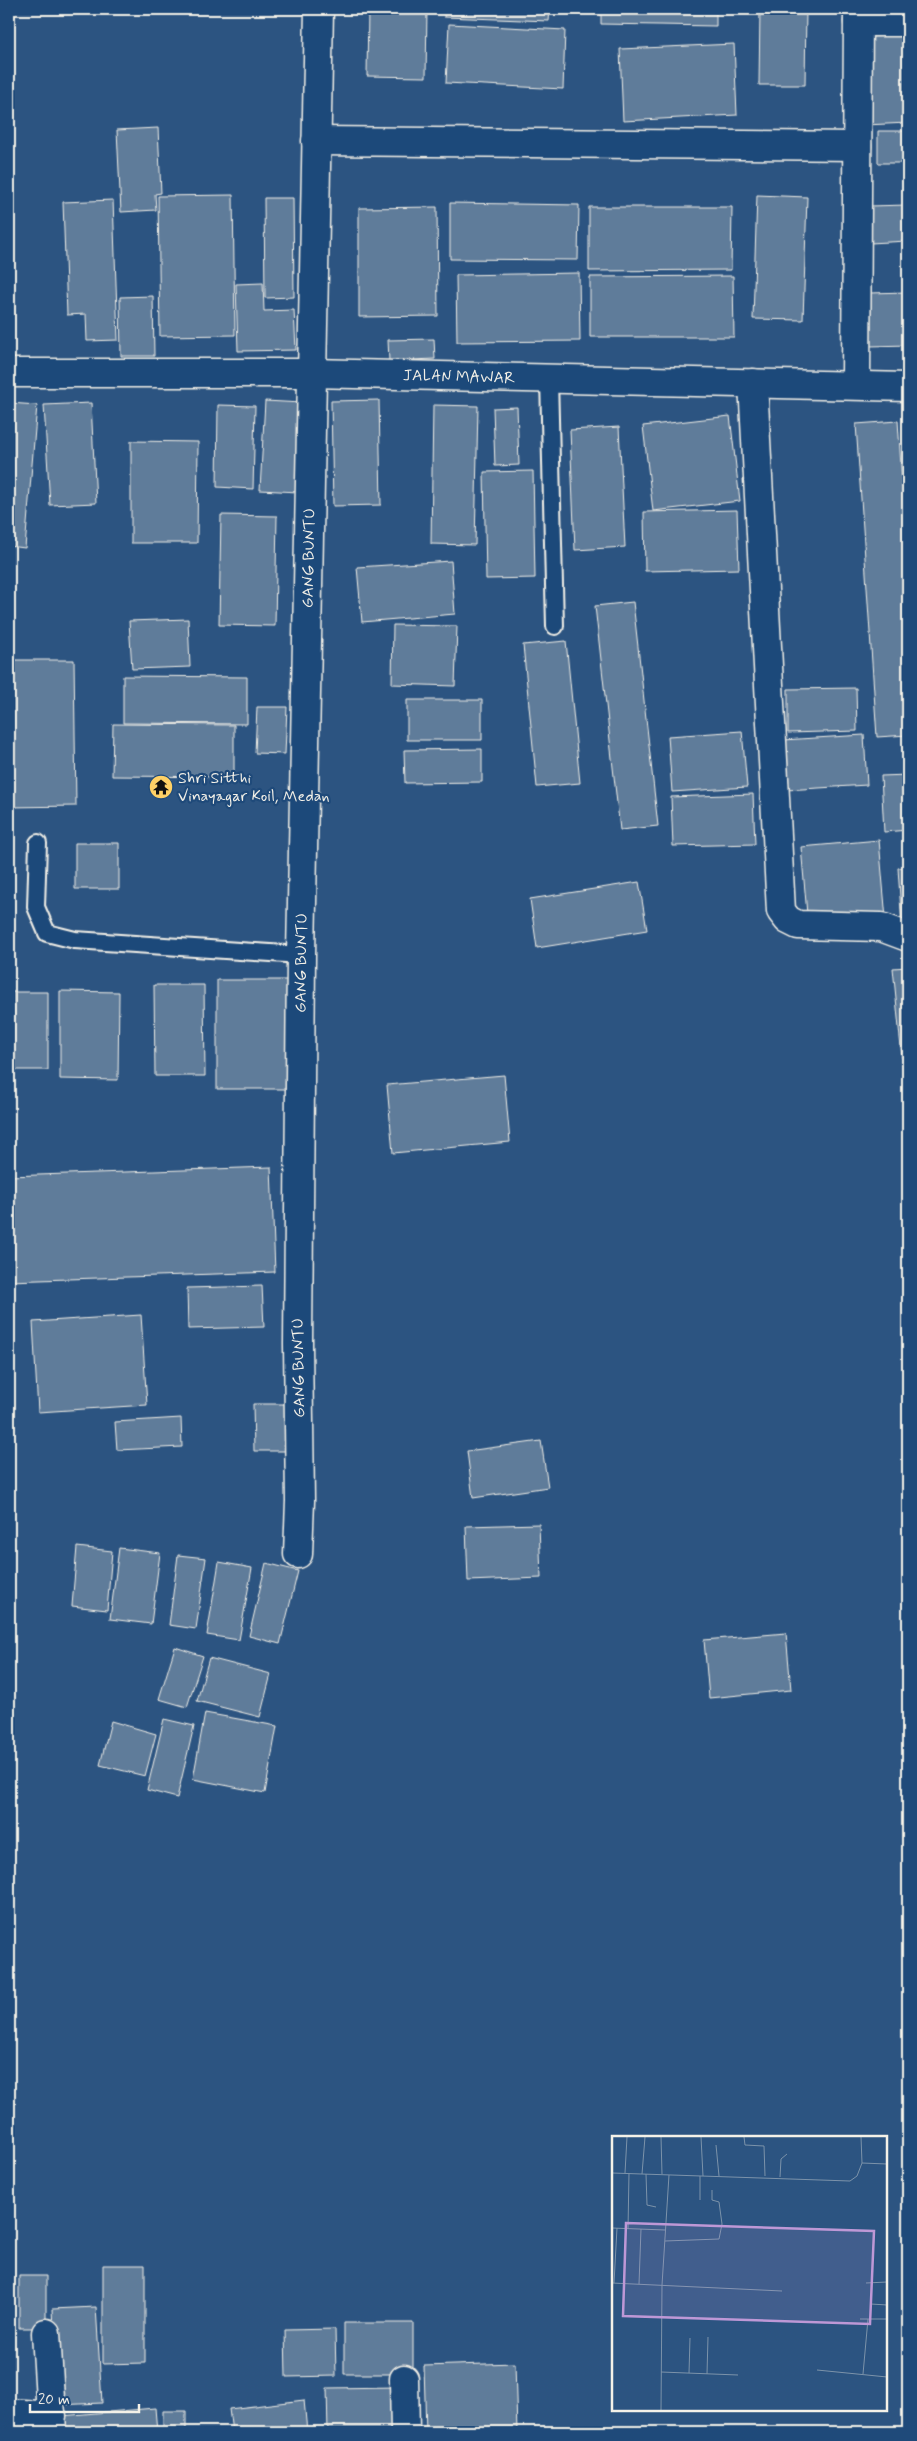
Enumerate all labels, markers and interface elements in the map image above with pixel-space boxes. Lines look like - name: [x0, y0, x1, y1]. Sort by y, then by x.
- street label: JALAN MAWAR: [403, 365, 515, 388]
- street label: GANG BUNTU: [297, 508, 320, 608]
- place label: Shri Sitthi Vinayagar Koil, Medan: [178, 768, 330, 807]
- temple icon: Shri Sitthi Vinayagar Koil, Medan: [148, 774, 174, 800]
- street label: GANG BUNTU: [290, 913, 312, 1013]
- street label: GANG BUNTU: [288, 1318, 310, 1418]
- inset map: [612, 2136, 887, 2411]
- scale bar: [30, 2381, 139, 2413]
- text: 20 m: [38, 2390, 70, 2410]

